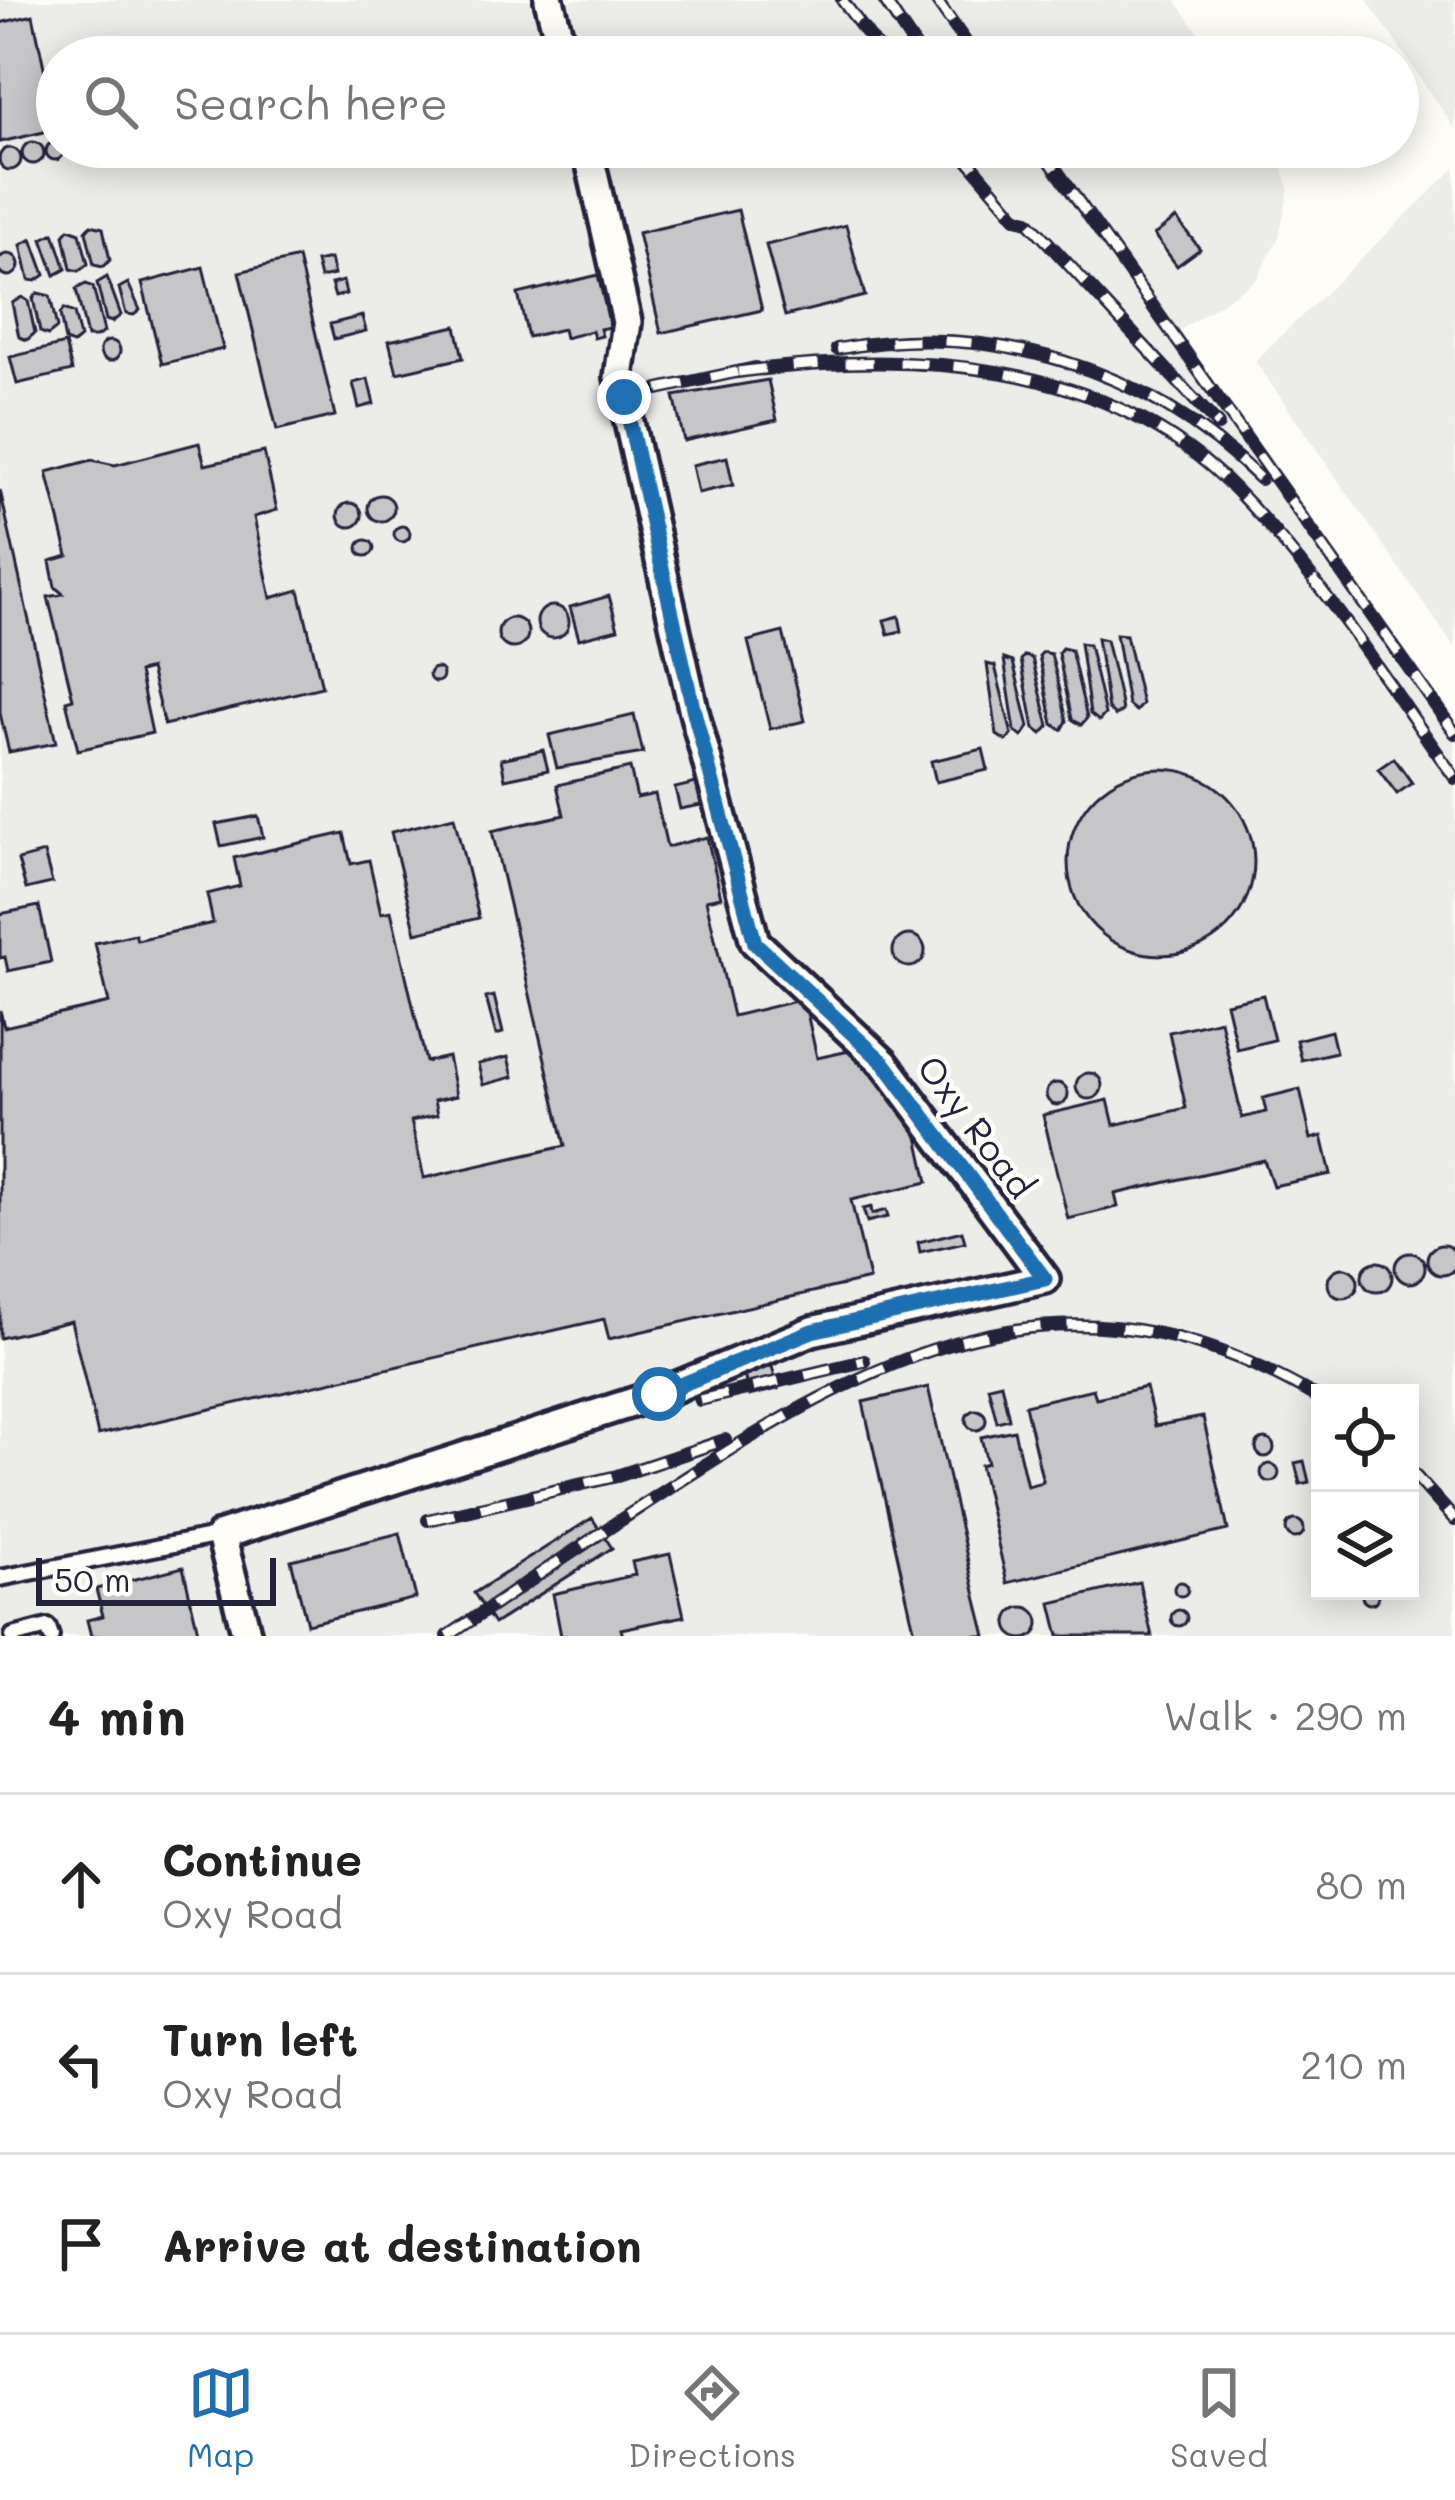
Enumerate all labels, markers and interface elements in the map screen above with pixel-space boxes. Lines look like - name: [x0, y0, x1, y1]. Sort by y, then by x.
- search box: [36, 36, 1419, 168]
- icon: search: [78, 69, 144, 135]
- text: Search here: [174, 73, 448, 131]
- route end: [597, 370, 651, 424]
- street label: Oxy Road: [907, 1045, 1046, 1207]
- route start: [632, 1367, 686, 1421]
- map controls: [1311, 1384, 1419, 1600]
- button: locate: [1311, 1384, 1419, 1492]
- button: layers: [1311, 1492, 1419, 1600]
- scale bar: [36, 1552, 276, 1605]
- text: 50 m: [54, 1557, 130, 1600]
- text: 4 min: [48, 1681, 186, 1748]
- text: Walk · 290 m: [1164, 1689, 1407, 1740]
- text: Continue: [162, 1829, 362, 1887]
- icon: ahead: [48, 1851, 114, 1917]
- text: 80 m: [1316, 1858, 1407, 1909]
- text: Oxy Road: [162, 1887, 343, 1938]
- text: Turn left: [162, 2009, 358, 2067]
- icon: left: [48, 2031, 114, 2097]
- text: 210 m: [1300, 2038, 1407, 2089]
- text: Oxy Road: [162, 2067, 343, 2118]
- icon: arrive: [48, 2211, 114, 2277]
- text: Arrive at destination: [162, 2215, 642, 2273]
- tab: Map: [187, 2360, 254, 2475]
- tab: Directions: [628, 2360, 796, 2475]
- tab: Saved: [1170, 2360, 1268, 2475]

